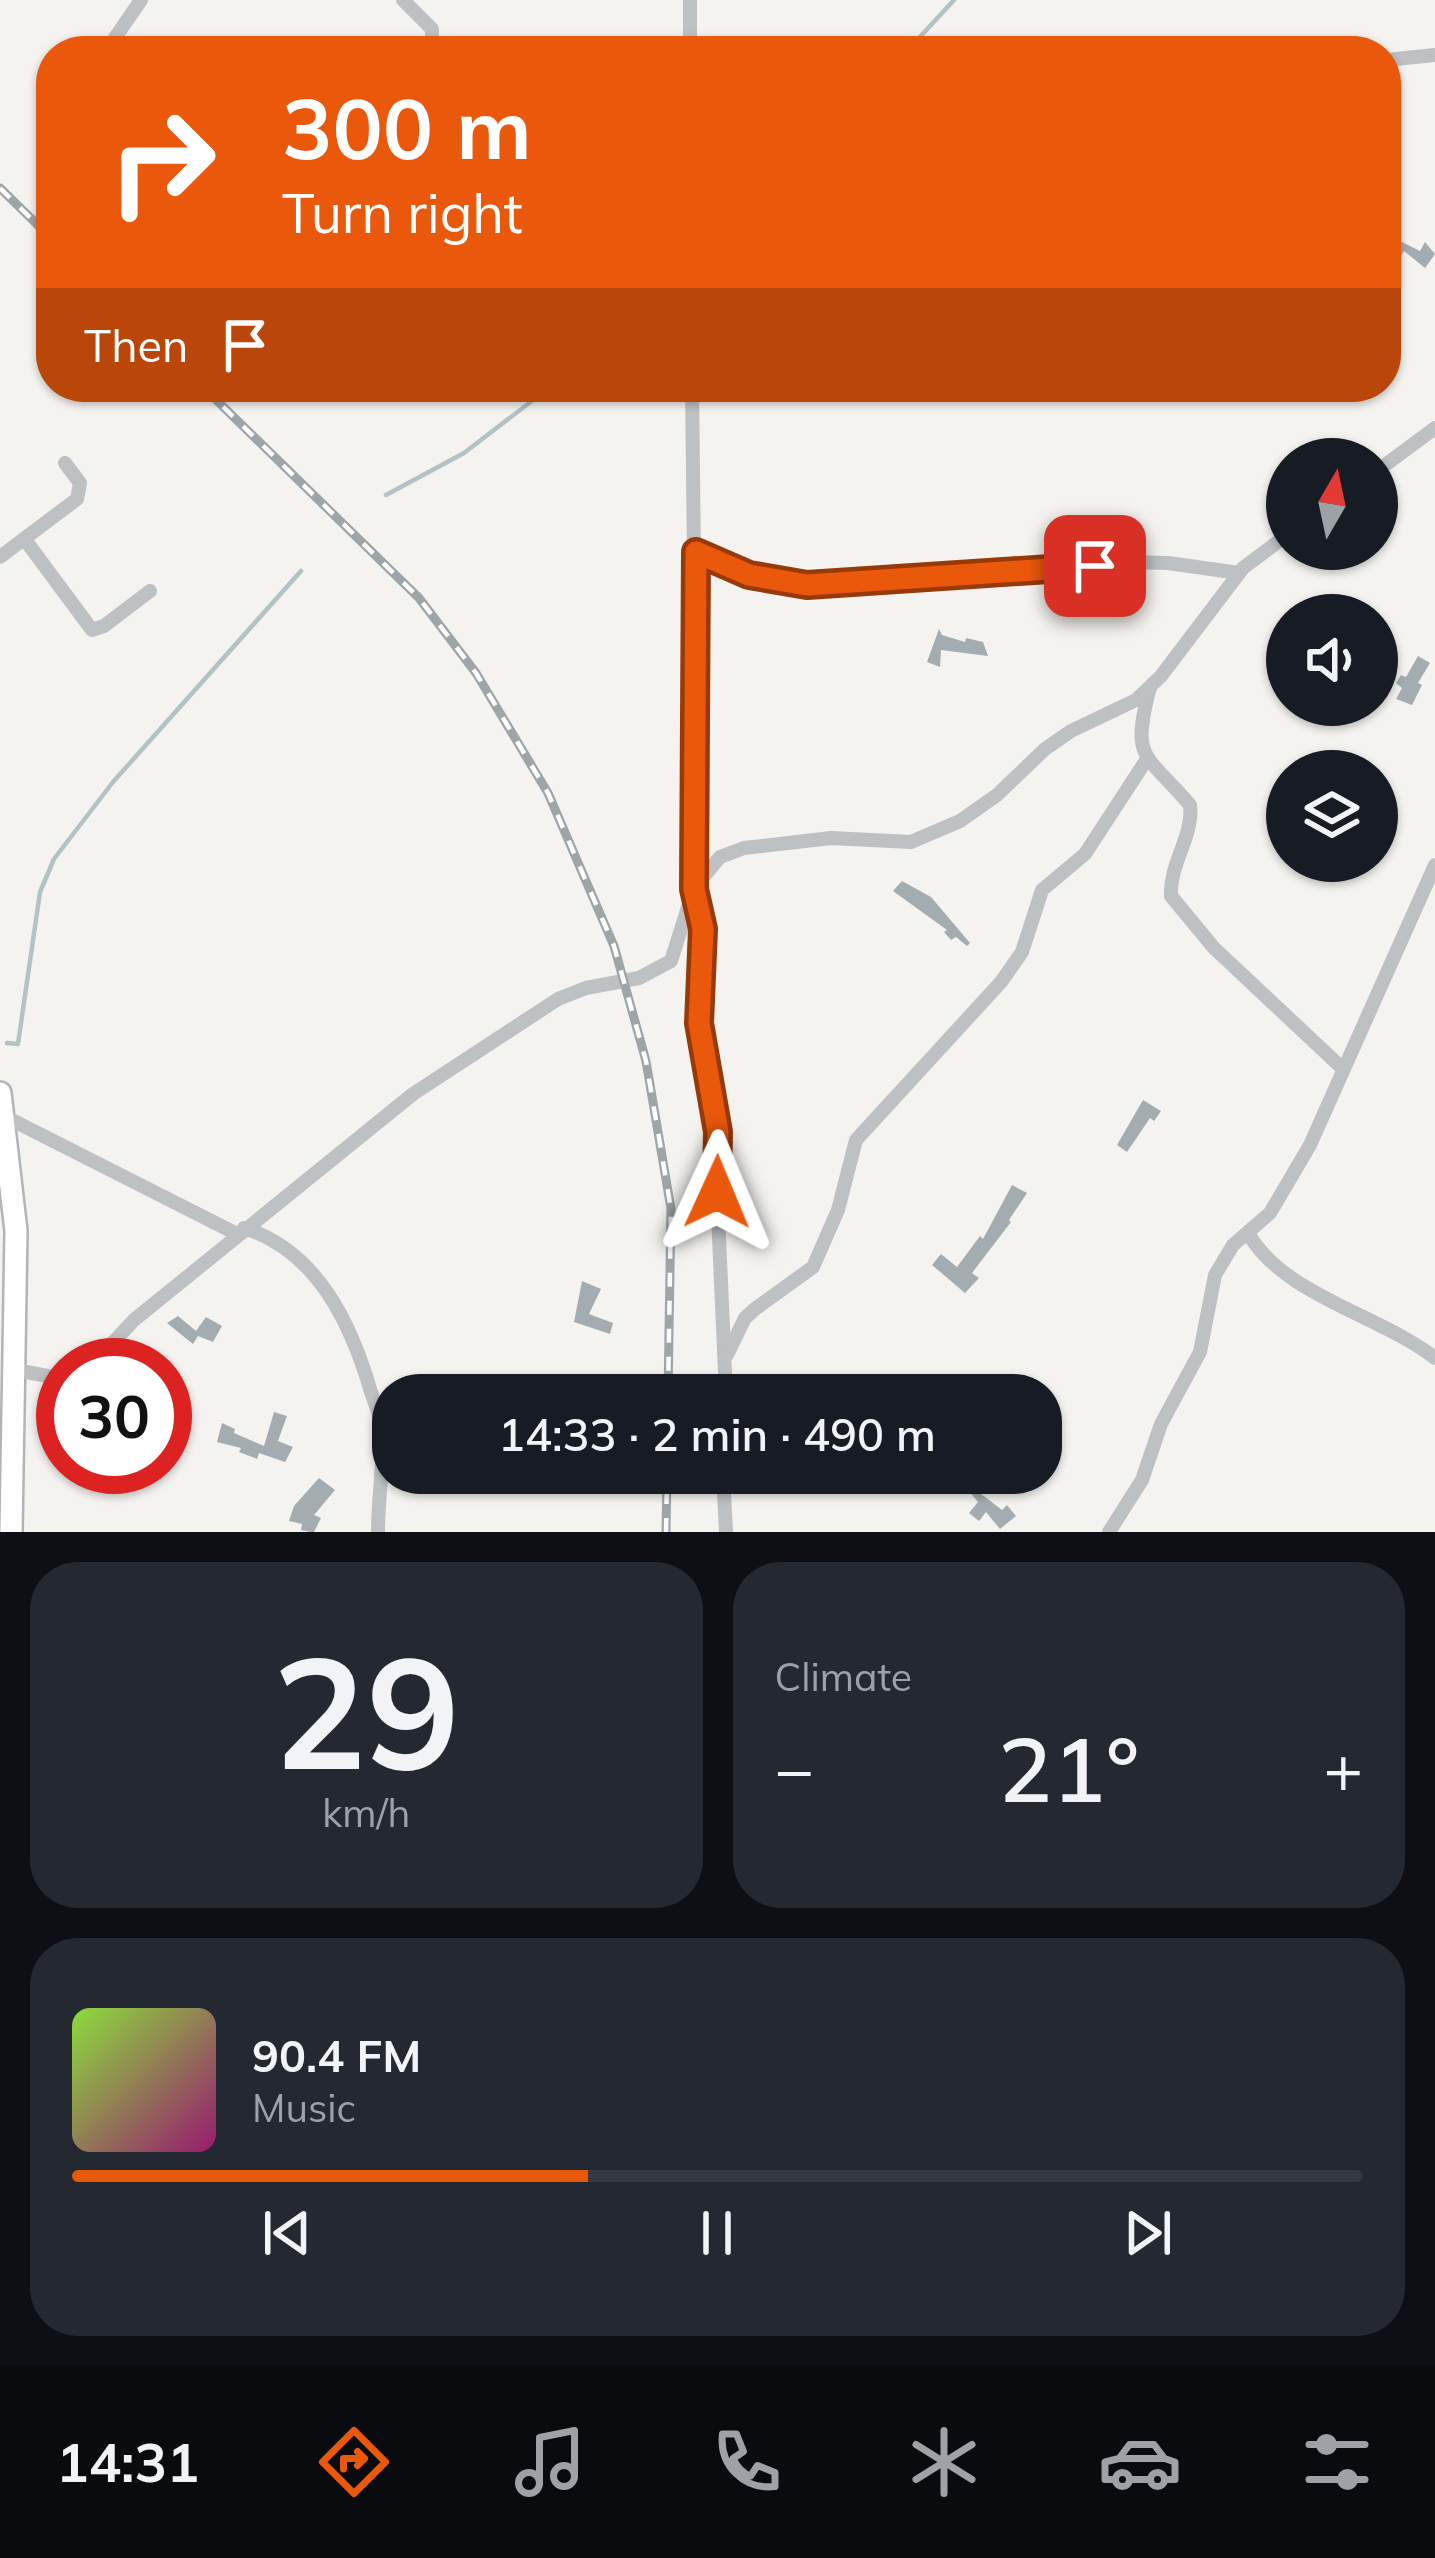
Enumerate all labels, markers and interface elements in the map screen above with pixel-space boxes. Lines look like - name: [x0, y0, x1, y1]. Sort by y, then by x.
- text: 300 m: [282, 75, 532, 180]
- icon: right: [84, 84, 240, 240]
- text: Turn right: [282, 179, 523, 247]
- icon: arrive: [212, 312, 278, 378]
- text: Then: [84, 317, 188, 373]
- north arrow: [1266, 438, 1398, 570]
- map controls: [1266, 438, 1398, 882]
- pin: [1044, 515, 1146, 617]
- icon: arrive: [1062, 533, 1128, 599]
- button: sound: [1266, 594, 1398, 726]
- button: layers: [1266, 750, 1398, 882]
- position arrow: [654, 1129, 780, 1255]
- speed limit sign: 30: [36, 1338, 192, 1494]
- text: 14:33 · 2 min · 490 m: [498, 1406, 936, 1462]
- text: 29: [273, 1612, 460, 1808]
- text: Climate: [775, 1652, 912, 1701]
- text: 21°: [998, 1712, 1140, 1825]
- text: −: [775, 1727, 814, 1810]
- text: +: [1323, 1727, 1363, 1810]
- text: km/h: [322, 1788, 410, 1837]
- text: 90.4 FM: [252, 2027, 421, 2083]
- text: Music: [252, 2083, 356, 2132]
- icon: previous: [254, 2200, 320, 2266]
- icon: pause: [684, 2200, 750, 2266]
- icon: next: [1115, 2200, 1181, 2266]
- icon: directions: [312, 2420, 396, 2504]
- icon: music: [508, 2420, 592, 2504]
- icon: phone: [705, 2420, 789, 2504]
- icon: climate: [902, 2420, 986, 2504]
- icon: car: [1098, 2420, 1182, 2504]
- icon: filters: [1295, 2420, 1379, 2504]
- text: 14:31: [56, 2428, 199, 2496]

